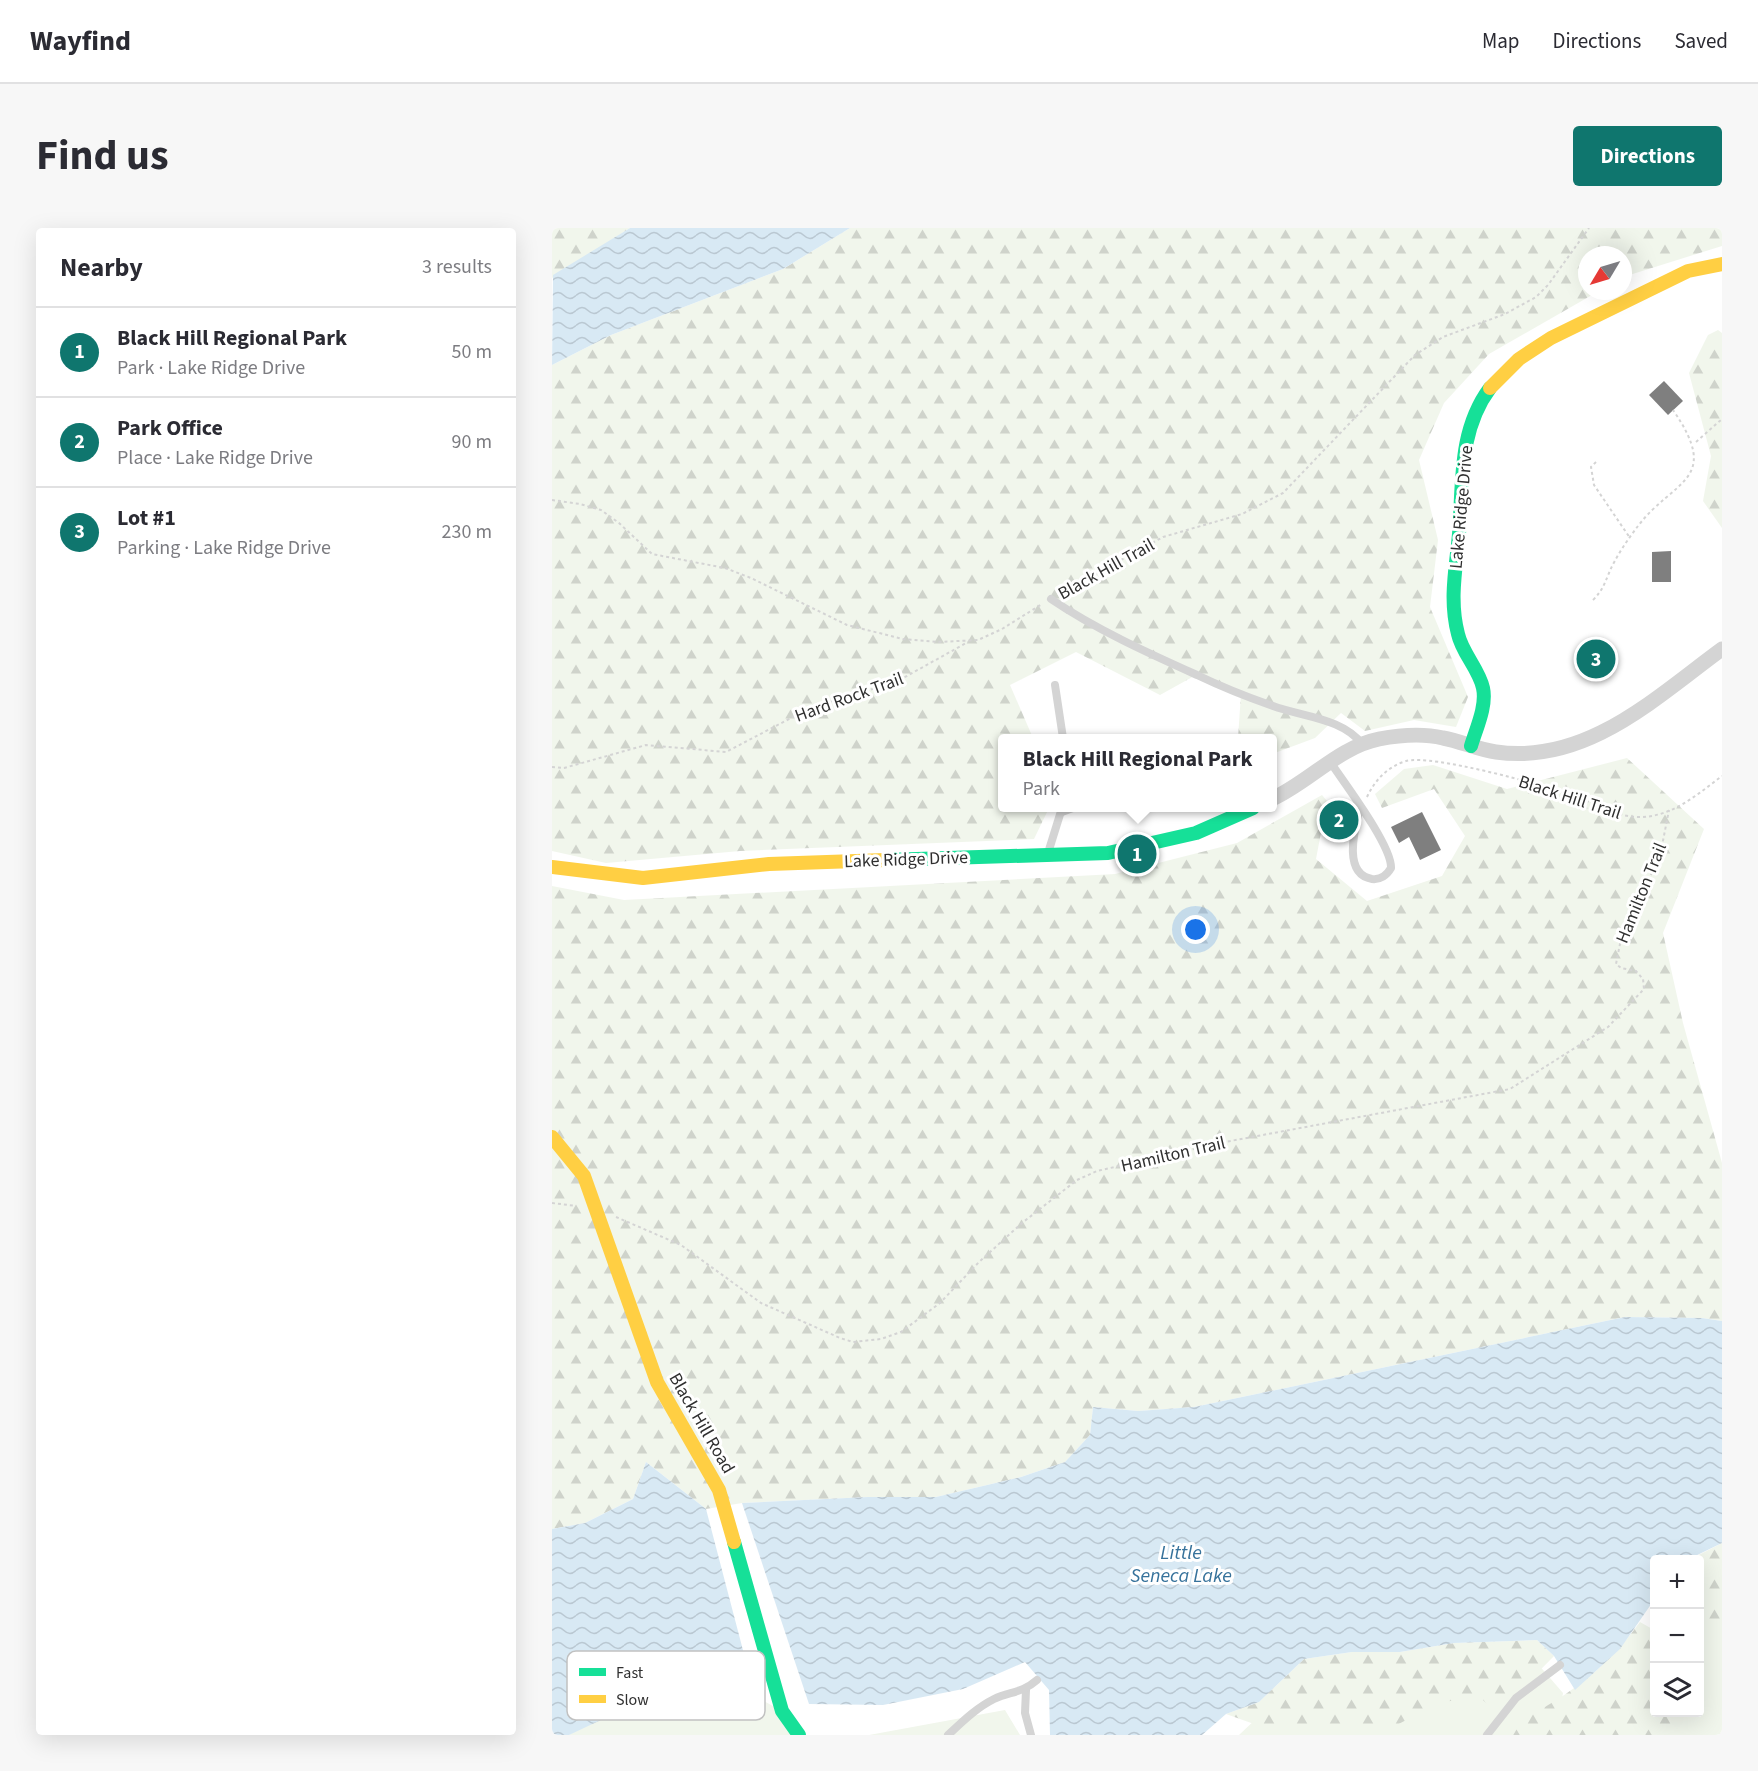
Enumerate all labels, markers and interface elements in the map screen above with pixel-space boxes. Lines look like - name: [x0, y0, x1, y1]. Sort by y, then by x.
- text: Wayfind: [30, 21, 131, 61]
- text: Map: [1482, 26, 1520, 56]
- text: Directions: [1553, 26, 1641, 56]
- text: Saved: [1674, 26, 1728, 56]
- text: Find us: [36, 126, 169, 186]
- button: Directions: [1573, 126, 1722, 186]
- north arrow: [1578, 246, 1632, 300]
- text: Nearby: [60, 249, 143, 286]
- text: 3 results: [422, 253, 492, 281]
- text: Black Hill Regional Park: [117, 322, 347, 354]
- text: 1: [74, 338, 85, 366]
- text: 50 m: [452, 338, 492, 366]
- text: Park · Lake Ridge Drive: [117, 354, 305, 382]
- text: Park Office: [117, 412, 223, 444]
- text: 2: [74, 428, 85, 456]
- text: 90 m: [452, 428, 492, 456]
- text: Place · Lake Ridge Drive: [117, 444, 313, 472]
- street label: Lake Ridge Drive: [1444, 444, 1479, 570]
- text: Lot #1: [117, 502, 176, 534]
- text: 3: [74, 518, 85, 546]
- text: 230 m: [442, 518, 492, 546]
- street label: Black Hill Trail: [1054, 533, 1159, 606]
- text: Parking · Lake Ridge Drive: [117, 534, 331, 562]
- pin: 3: [1576, 636, 1616, 682]
- street label: Hard Rock Trail: [791, 666, 907, 729]
- popup: [998, 734, 1277, 812]
- text: Black Hill Regional Park: [1023, 743, 1252, 775]
- street label: Black Hill Trail: [1515, 769, 1624, 826]
- text: Park: [1023, 775, 1060, 803]
- pin: 2: [1320, 798, 1358, 842]
- pin: 1: [1118, 832, 1156, 876]
- street label: Hamilton Trail: [1610, 839, 1673, 947]
- street label: Lake Ridge Drive: [844, 845, 968, 874]
- your location: [1181, 915, 1210, 944]
- street label: Hamilton Trail: [1118, 1130, 1228, 1179]
- street label: Black Hill Road: [663, 1368, 741, 1478]
- water label: Little Seneca Lake: [1130, 1539, 1232, 1590]
- map controls: [1650, 1555, 1704, 1717]
- button: +: [1650, 1555, 1704, 1609]
- button: −: [1650, 1609, 1704, 1663]
- legend: [567, 1651, 765, 1720]
- text: Fast: [616, 1662, 644, 1684]
- button: layers: [1650, 1663, 1704, 1717]
- text: Slow: [616, 1689, 649, 1711]

